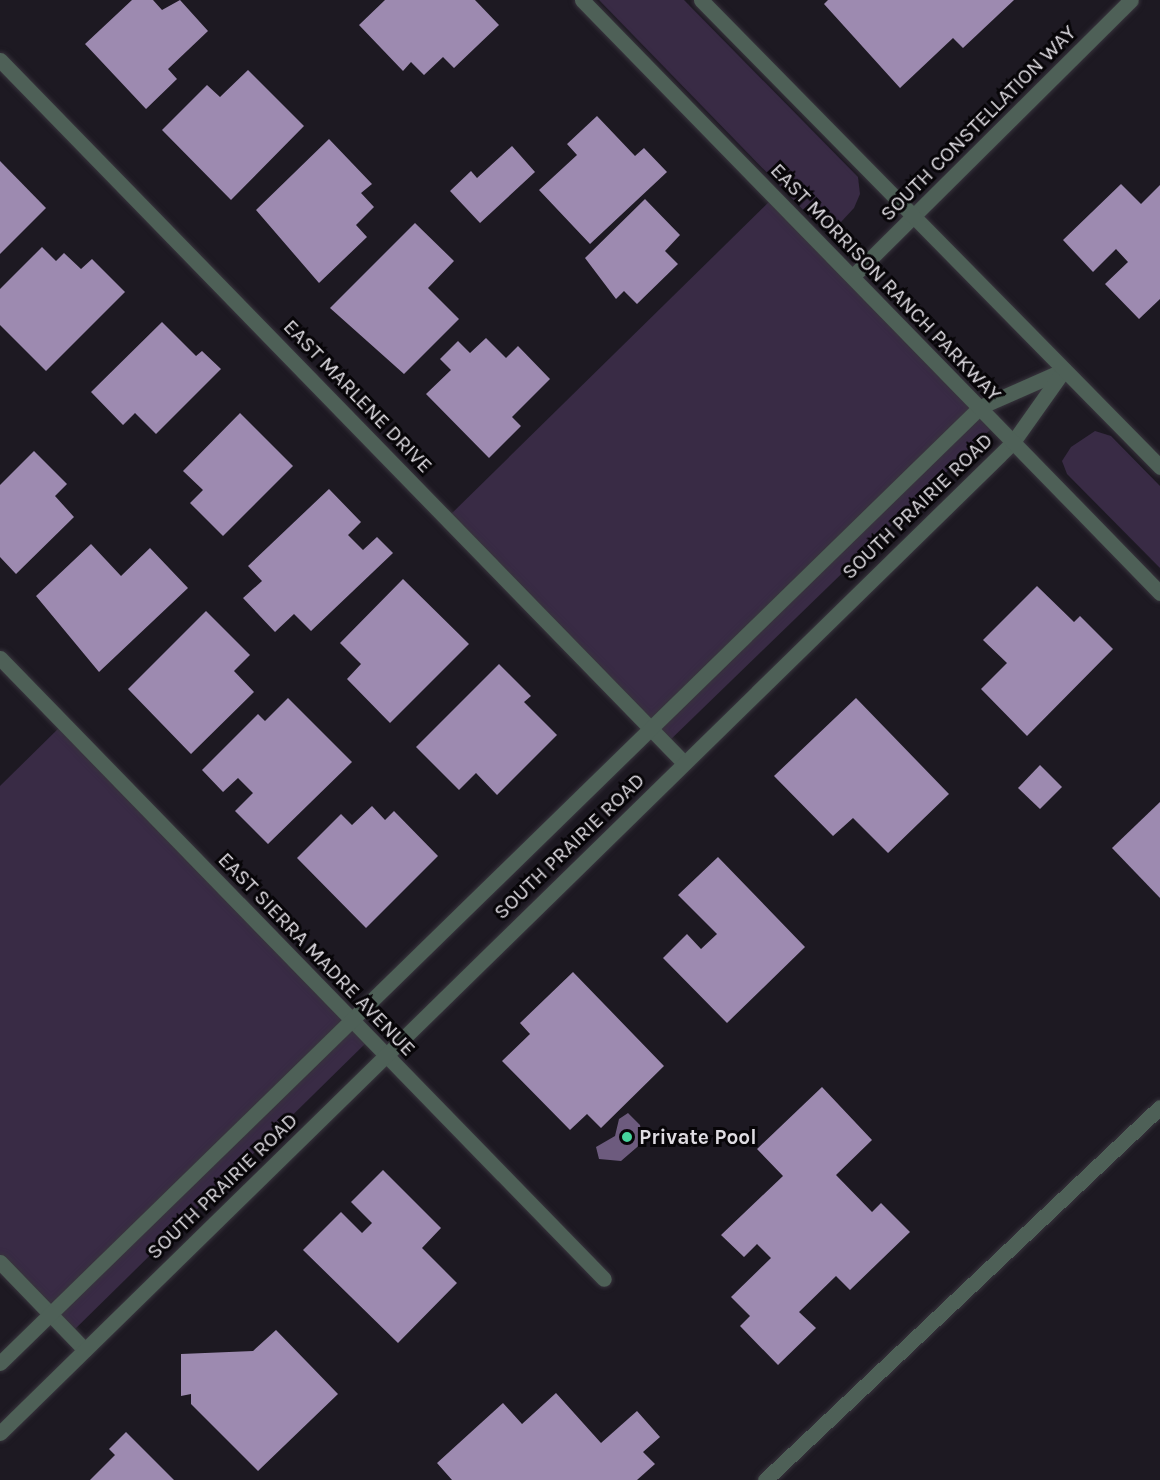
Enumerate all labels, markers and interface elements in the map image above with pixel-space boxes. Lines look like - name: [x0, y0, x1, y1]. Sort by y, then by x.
- street label: SOUTH CONSTELLATION WAY: [875, 20, 1081, 226]
- street label: EAST MORRISON RANCH PARKWAY: [765, 158, 1007, 406]
- street label: EAST MARLENE DRIVE: [278, 314, 438, 478]
- street label: SOUTH PRAIRIE ROAD: [836, 428, 998, 584]
- street label: SOUTH PRAIRIE ROAD: [488, 768, 650, 924]
- street label: EAST SIERRA MADRE AVENUE: [213, 847, 421, 1061]
- street label: SOUTH PRAIRIE ROAD: [141, 1108, 303, 1264]
- place label: Private Pool: [639, 1124, 757, 1150]
- marker: Private Pool: [620, 1130, 634, 1144]

